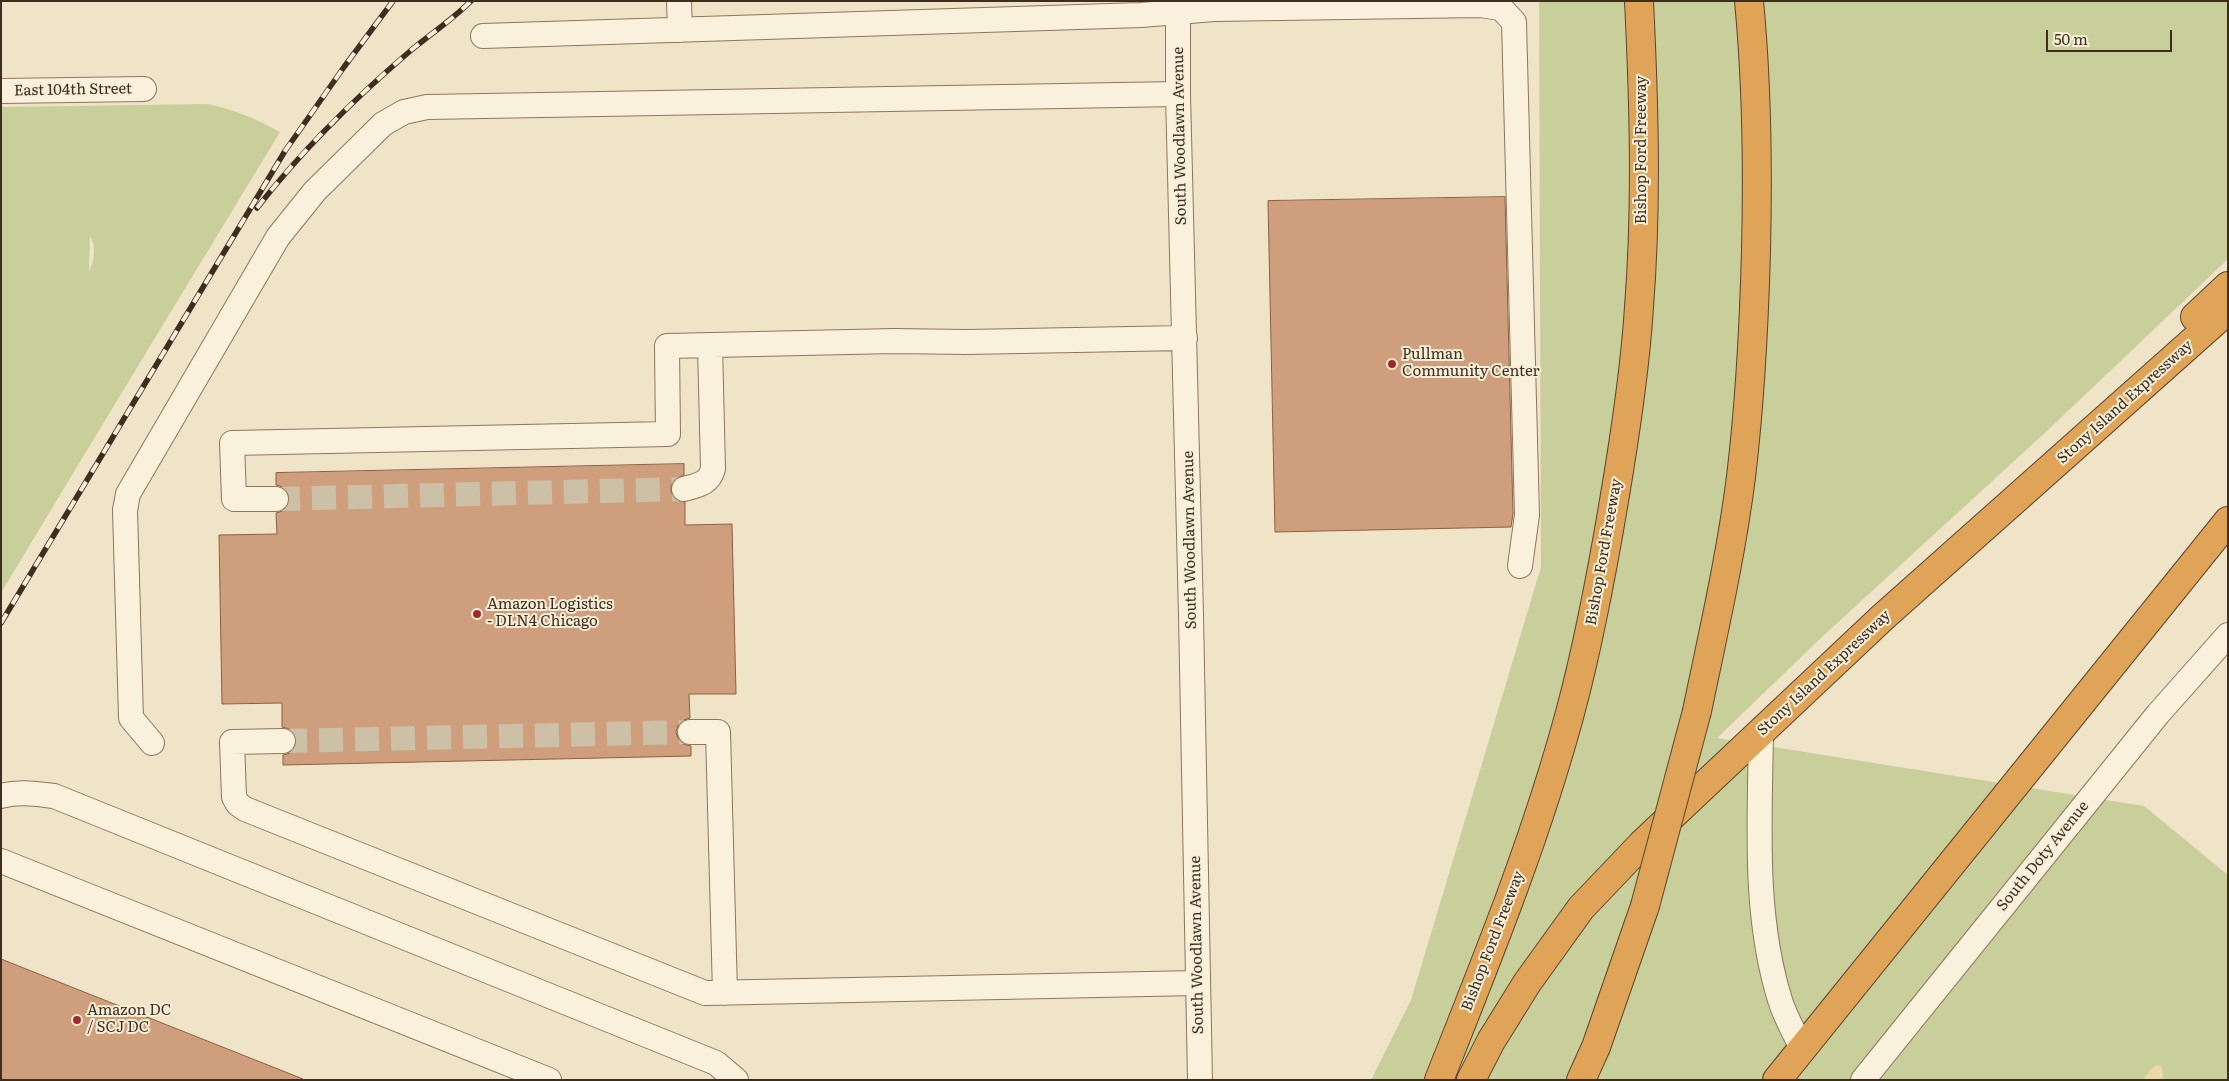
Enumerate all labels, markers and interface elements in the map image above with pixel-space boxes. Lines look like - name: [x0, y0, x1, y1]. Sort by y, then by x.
- scale bar: [2049, 20, 2175, 52]
- text: 50 m: [2054, 27, 2088, 50]
- street label: South Woodlawn Avenue: [1169, 47, 1191, 225]
- street label: Bishop Ford Freeway: [1633, 76, 1651, 224]
- street label: East 104th Street: [14, 80, 132, 100]
- street label: Stony Island Expressway: [2054, 336, 2196, 468]
- place label: Pullman Community Center: [1402, 346, 1540, 381]
- marker: Pullman Community Center: [1386, 358, 1398, 370]
- street label: South Woodlawn Avenue: [1179, 451, 1201, 629]
- street label: Bishop Ford Freeway: [1582, 477, 1626, 627]
- place label: Amazon Logistics - DLN4 Chicago: [487, 596, 613, 631]
- street label: Stony Island Expressway: [1754, 606, 1894, 740]
- marker: Amazon Logistics - DLN4 Chicago: [471, 608, 483, 620]
- street label: South Doty Avenue: [1993, 797, 2093, 915]
- street label: South Woodlawn Avenue: [1186, 856, 1208, 1034]
- street label: Bishop Ford Freeway: [1458, 868, 1528, 1014]
- place label: Amazon DC / SCJ DC: [87, 1002, 171, 1037]
- marker: Amazon DC / SCJ DC: [71, 1014, 83, 1026]

